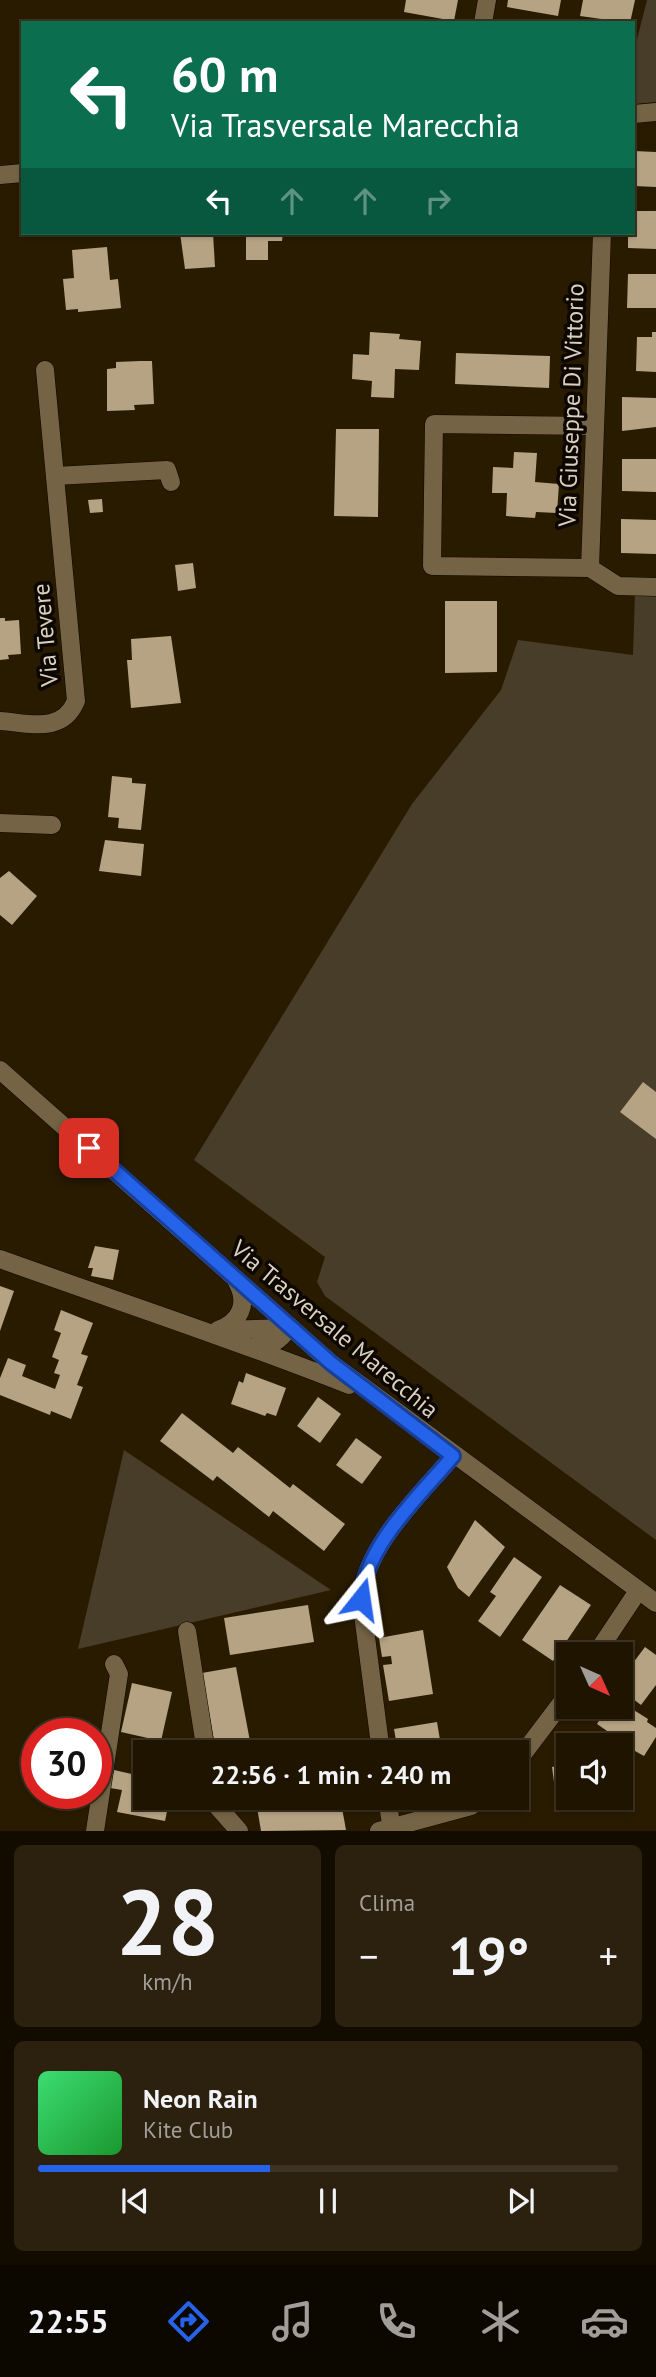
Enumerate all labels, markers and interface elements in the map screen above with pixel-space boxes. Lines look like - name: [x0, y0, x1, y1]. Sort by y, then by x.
- text: 60 m: [171, 42, 278, 106]
- icon: left: [56, 49, 147, 140]
- text: Via Trasversale Marecchia: [171, 104, 520, 146]
- icon: left: [200, 182, 238, 220]
- icon: ahead: [273, 182, 311, 220]
- icon: ahead: [346, 182, 384, 220]
- icon: right: [419, 182, 457, 220]
- street label: Via Giuseppe Di Vittorio: [551, 283, 591, 528]
- street label: Via Tevere: [25, 582, 65, 689]
- pin: [59, 1118, 119, 1178]
- icon: arrive: [70, 1129, 108, 1167]
- street label: Via Trasversale Marecchia: [224, 1232, 445, 1425]
- position arrow: [324, 1562, 398, 1636]
- north arrow: [556, 1642, 634, 1718]
- map controls: [556, 1642, 633, 1810]
- speed limit sign: 30: [21, 1718, 112, 1809]
- button: sound: [556, 1733, 633, 1810]
- text: 22:56 · 1 min · 240 m: [211, 1758, 451, 1791]
- text: 28: [116, 1862, 219, 1980]
- text: Clima: [359, 1888, 415, 1917]
- text: 19°: [448, 1922, 529, 1989]
- text: −: [359, 1931, 378, 1980]
- text: +: [599, 1931, 618, 1980]
- text: km/h: [142, 1967, 193, 1996]
- text: Neon Rain: [143, 2082, 258, 2115]
- text: Kite Club: [143, 2115, 233, 2144]
- icon: previous: [116, 2182, 154, 2220]
- icon: pause: [309, 2182, 347, 2220]
- icon: next: [502, 2182, 540, 2220]
- icon: directions: [164, 2297, 213, 2346]
- icon: music: [268, 2297, 317, 2346]
- icon: phone: [372, 2297, 421, 2346]
- icon: climate: [476, 2297, 525, 2346]
- icon: car: [580, 2297, 629, 2346]
- text: 22:55: [27, 2300, 109, 2342]

